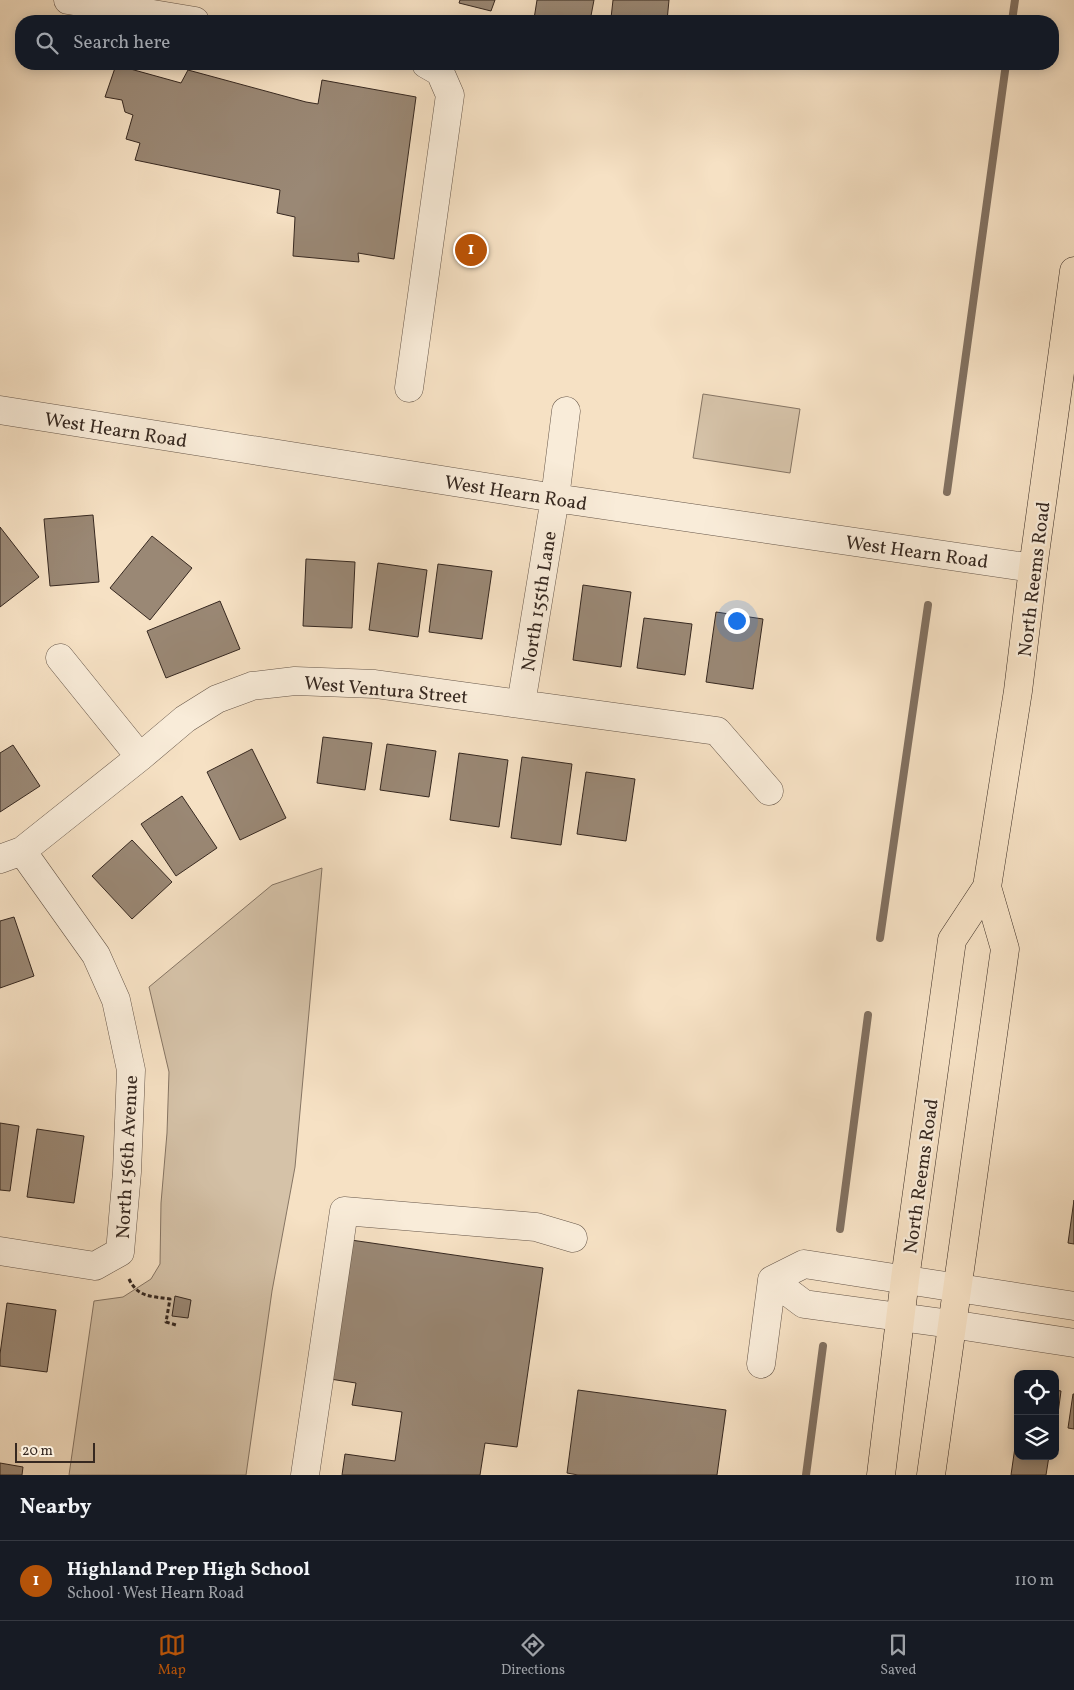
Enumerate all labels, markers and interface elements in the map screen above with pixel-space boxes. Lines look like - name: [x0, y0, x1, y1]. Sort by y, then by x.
- search box: [15, 15, 1059, 70]
- icon: search: [33, 29, 61, 57]
- text: Search here: [73, 30, 170, 56]
- pin: 1: [455, 231, 487, 269]
- street label: West Hearn Road: [43, 407, 189, 455]
- street label: West Hearn Road: [443, 470, 589, 518]
- street label: North Reems Road: [1013, 500, 1057, 658]
- street label: North 155th Lane: [516, 529, 564, 673]
- street label: West Hearn Road: [844, 530, 990, 576]
- your location: [724, 608, 750, 634]
- street label: West Ventura Street: [303, 671, 469, 711]
- street label: North 156th Avenue: [111, 1075, 145, 1240]
- street label: North Reems Road: [898, 1097, 946, 1255]
- map controls: [1014, 1370, 1059, 1460]
- button: locate: [1014, 1370, 1059, 1415]
- button: layers: [1014, 1415, 1059, 1460]
- scale bar: [15, 1440, 95, 1463]
- text: 20 m: [22, 1442, 53, 1461]
- text: Nearby: [20, 1493, 91, 1522]
- text: Highland Prep High School: [67, 1557, 310, 1583]
- text: 1: [33, 1570, 39, 1592]
- text: 110 m: [1015, 1570, 1054, 1592]
- text: School · West Hearn Road: [67, 1583, 244, 1605]
- tab: Map: [158, 1631, 186, 1680]
- tab: Directions: [501, 1631, 565, 1680]
- tab: Saved: [880, 1631, 916, 1680]

